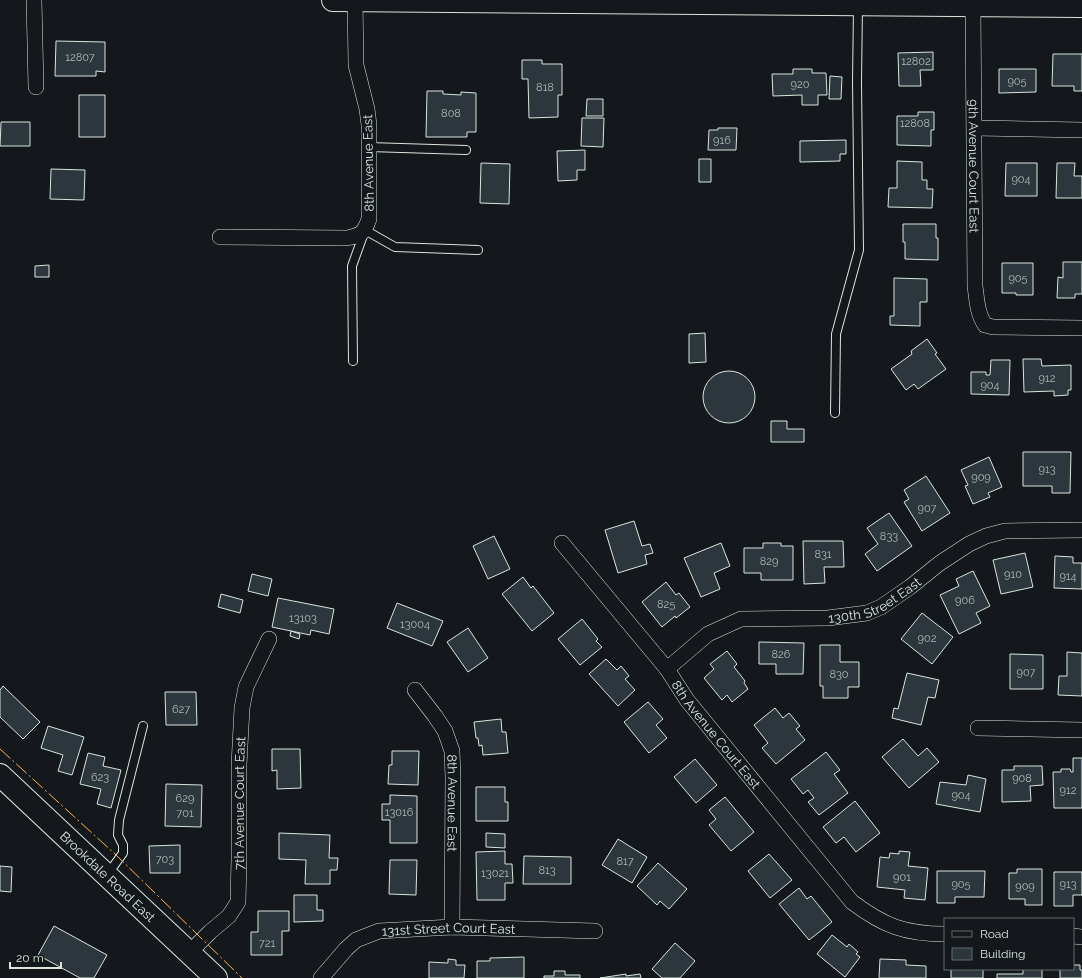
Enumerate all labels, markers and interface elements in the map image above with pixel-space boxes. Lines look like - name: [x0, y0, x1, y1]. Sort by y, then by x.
- house number: 12807: [65, 51, 95, 64]
- house number: 12802: [901, 55, 931, 68]
- house number: 905: [1007, 75, 1027, 88]
- house number: 920: [791, 78, 810, 91]
- house number: 818: [536, 81, 554, 94]
- street label: 9th Avenue Court East: [966, 99, 982, 234]
- house number: 808: [441, 107, 461, 120]
- street label: 8th Avenue East: [360, 114, 377, 212]
- house number: 12808: [900, 117, 930, 130]
- house number: 916: [713, 134, 731, 147]
- house number: 904: [1011, 173, 1031, 186]
- house number: 905: [1008, 272, 1028, 285]
- house number: 912: [1039, 372, 1056, 385]
- house number: 904: [980, 379, 1000, 392]
- house number: 913: [1038, 463, 1056, 476]
- house number: 909: [971, 471, 991, 484]
- house number: 907: [918, 502, 937, 515]
- house number: 833: [880, 530, 898, 543]
- house number: 831: [814, 548, 832, 561]
- house number: 829: [760, 555, 778, 568]
- house number: 910: [1004, 568, 1022, 581]
- house number: 914: [1059, 570, 1077, 583]
- street label: 130th Street East: [828, 574, 924, 626]
- house number: 906: [955, 594, 975, 607]
- house number: 825: [657, 598, 675, 611]
- house number: 13103: [289, 612, 317, 625]
- house number: 13004: [400, 618, 430, 631]
- house number: 902: [918, 632, 937, 645]
- house number: 826: [772, 648, 791, 661]
- house number: 907: [1017, 666, 1036, 679]
- house number: 830: [829, 668, 849, 681]
- street label: 8th Avenue Court East: [668, 678, 764, 792]
- house number: 627: [172, 703, 190, 716]
- street label: 7th Avenue Court East: [232, 736, 249, 870]
- street label: 8th Avenue East: [444, 754, 460, 852]
- house number: 623: [91, 771, 109, 784]
- house number: 908: [1012, 772, 1032, 785]
- house number: 912: [1060, 784, 1077, 797]
- house number: 904: [951, 789, 971, 802]
- house number: 629: [176, 792, 194, 805]
- house number: 13016: [385, 806, 414, 819]
- house number: 701: [176, 807, 194, 820]
- street label: Brookdale Road East: [57, 828, 159, 925]
- house number: 703: [156, 853, 174, 866]
- house number: 817: [616, 855, 634, 868]
- house number: 813: [538, 864, 556, 877]
- house number: 13021: [481, 867, 509, 880]
- house number: 901: [893, 871, 911, 884]
- house number: 905: [951, 878, 971, 891]
- house number: 913: [1059, 878, 1077, 891]
- house number: 909: [1015, 880, 1035, 893]
- legend: [944, 918, 1074, 970]
- street label: 131st Street Court East: [381, 920, 516, 939]
- text: Road: [980, 927, 1009, 941]
- house number: 721: [259, 937, 275, 950]
- scale bar: [10, 944, 61, 970]
- text: Building: [980, 947, 1026, 961]
- text: 20 m: [16, 951, 44, 965]

